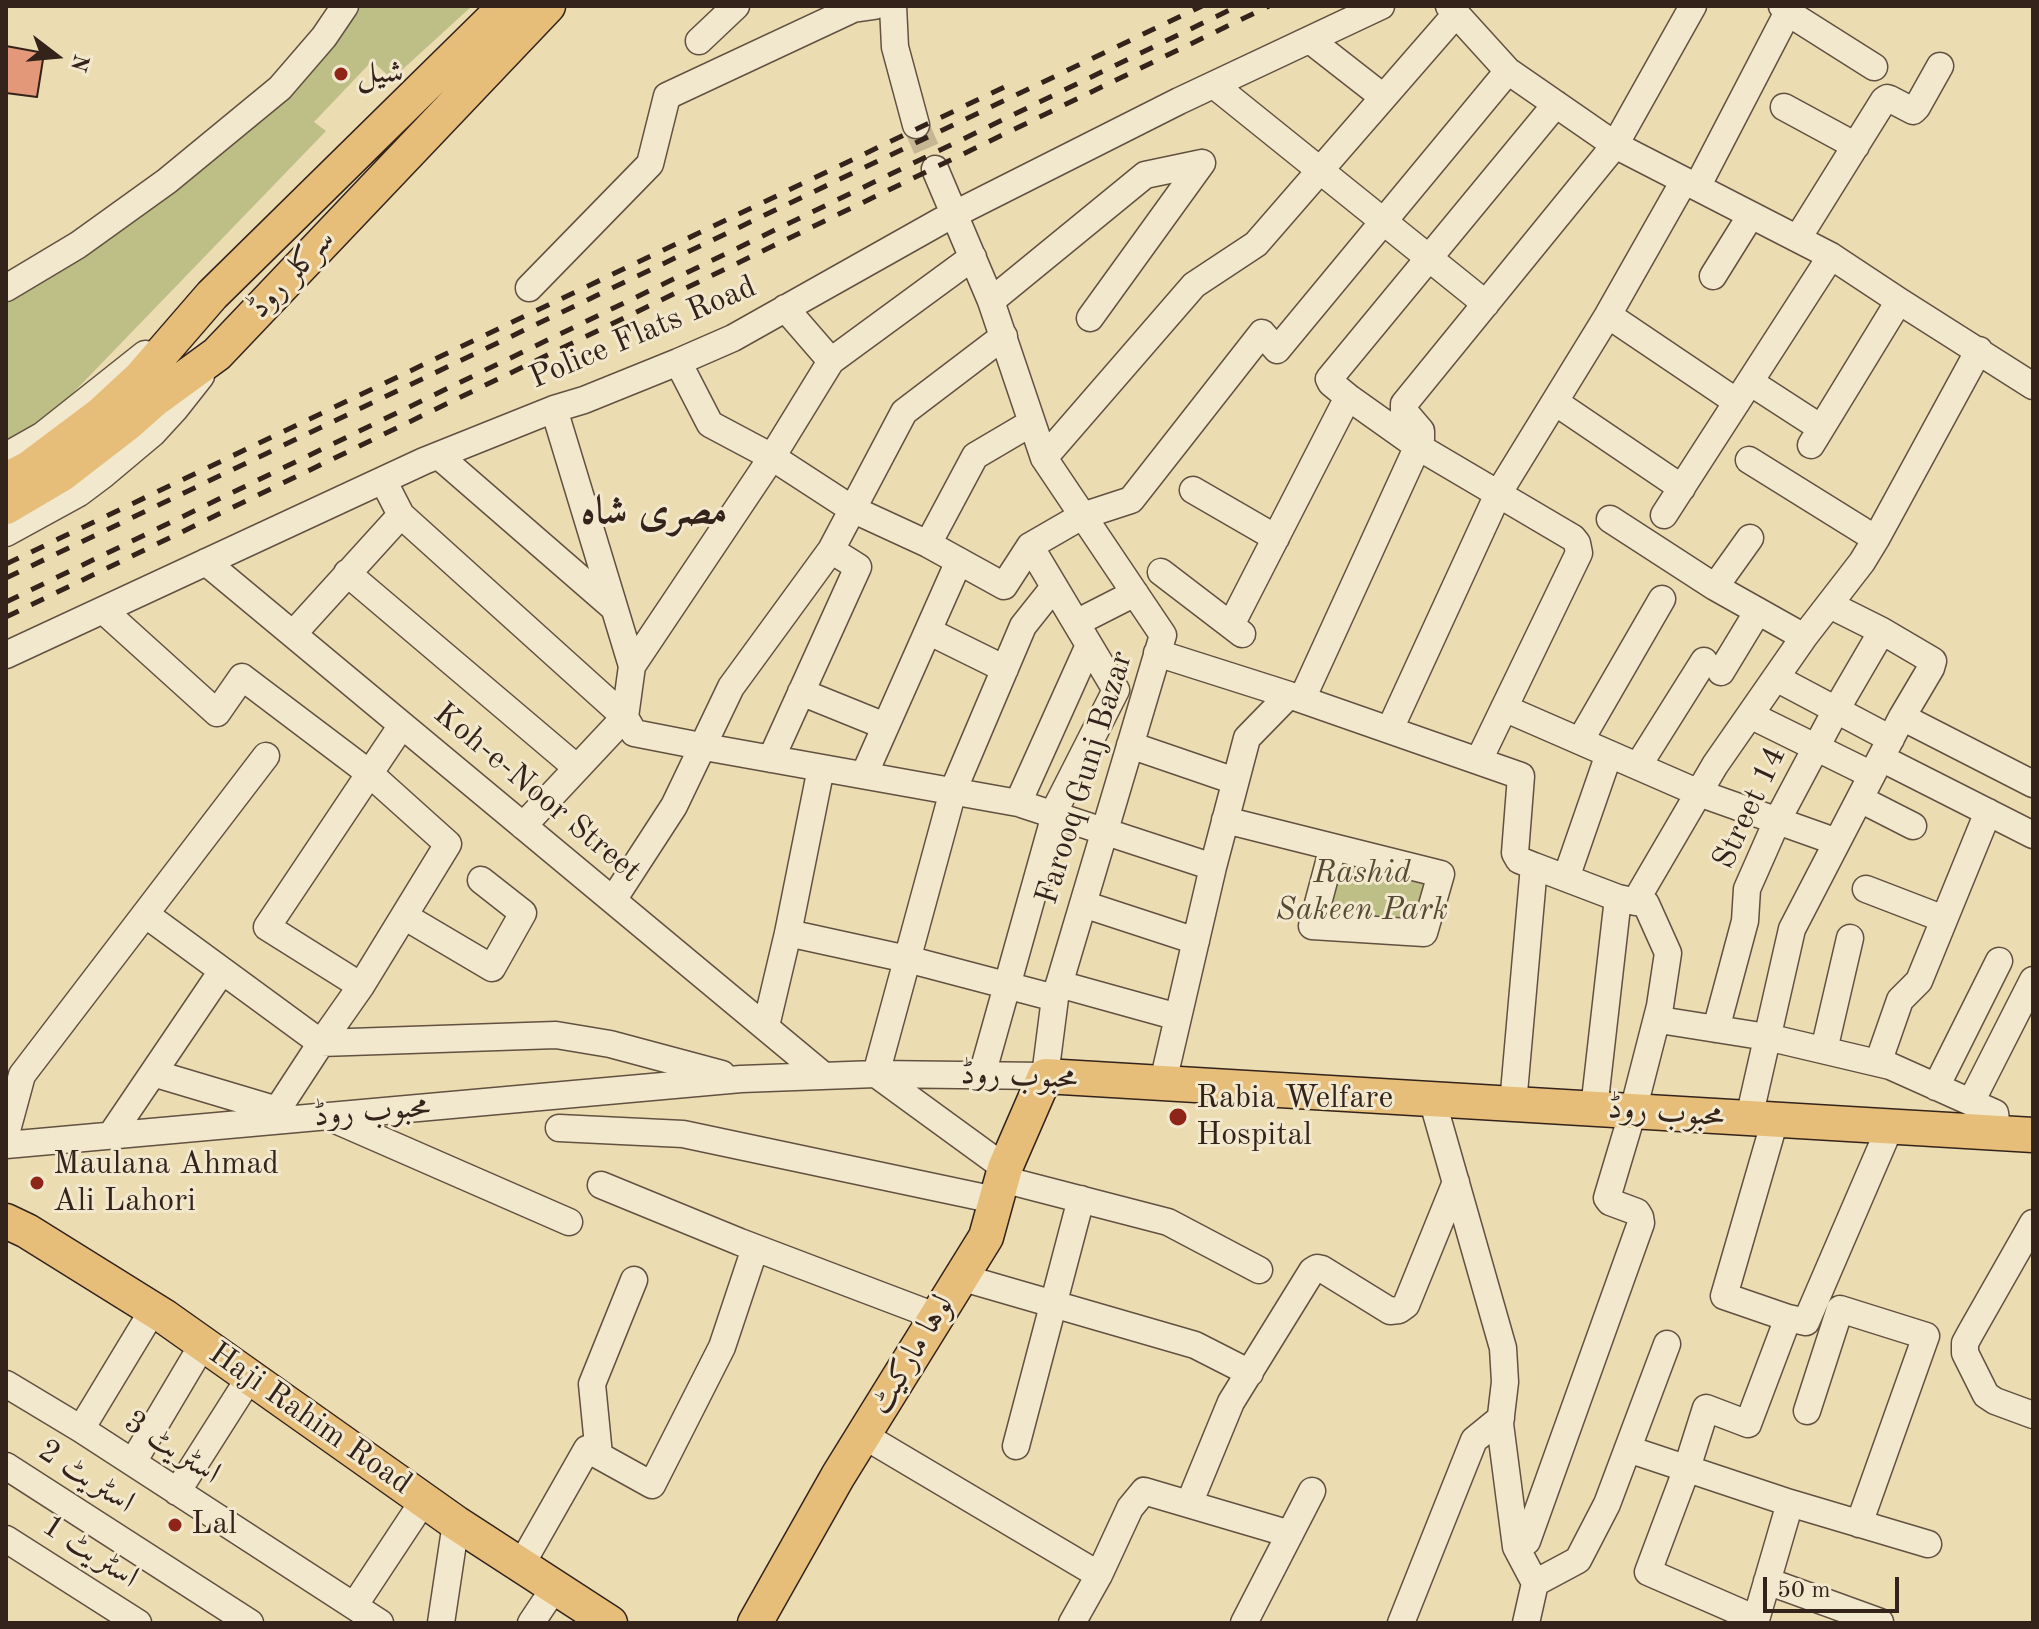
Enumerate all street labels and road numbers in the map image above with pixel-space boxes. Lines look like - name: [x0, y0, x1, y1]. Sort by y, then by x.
- street label: سرکلر روڈ: [241, 221, 343, 327]
- street label: Police Flats Road: [524, 268, 762, 398]
- street label: Farooq Gunj Bazar: [1028, 647, 1142, 909]
- street label: Koh-e-Noor Street: [425, 695, 649, 891]
- street label: Street 14: [1705, 741, 1795, 875]
- street label: محبوب روڈ: [960, 1056, 1078, 1098]
- street label: محبوب روڈ: [312, 1088, 432, 1136]
- street label: محبوب روڈ: [1606, 1090, 1726, 1136]
- street label: لوہا مارکیٹ: [861, 1288, 963, 1422]
- street label: Haji Rahim Road: [201, 1335, 419, 1503]
- street label: اسٹریٹ 3: [117, 1403, 227, 1493]
- street label: اسٹریٹ 2: [31, 1432, 141, 1522]
- street label: اسٹریٹ 1: [35, 1507, 145, 1597]

